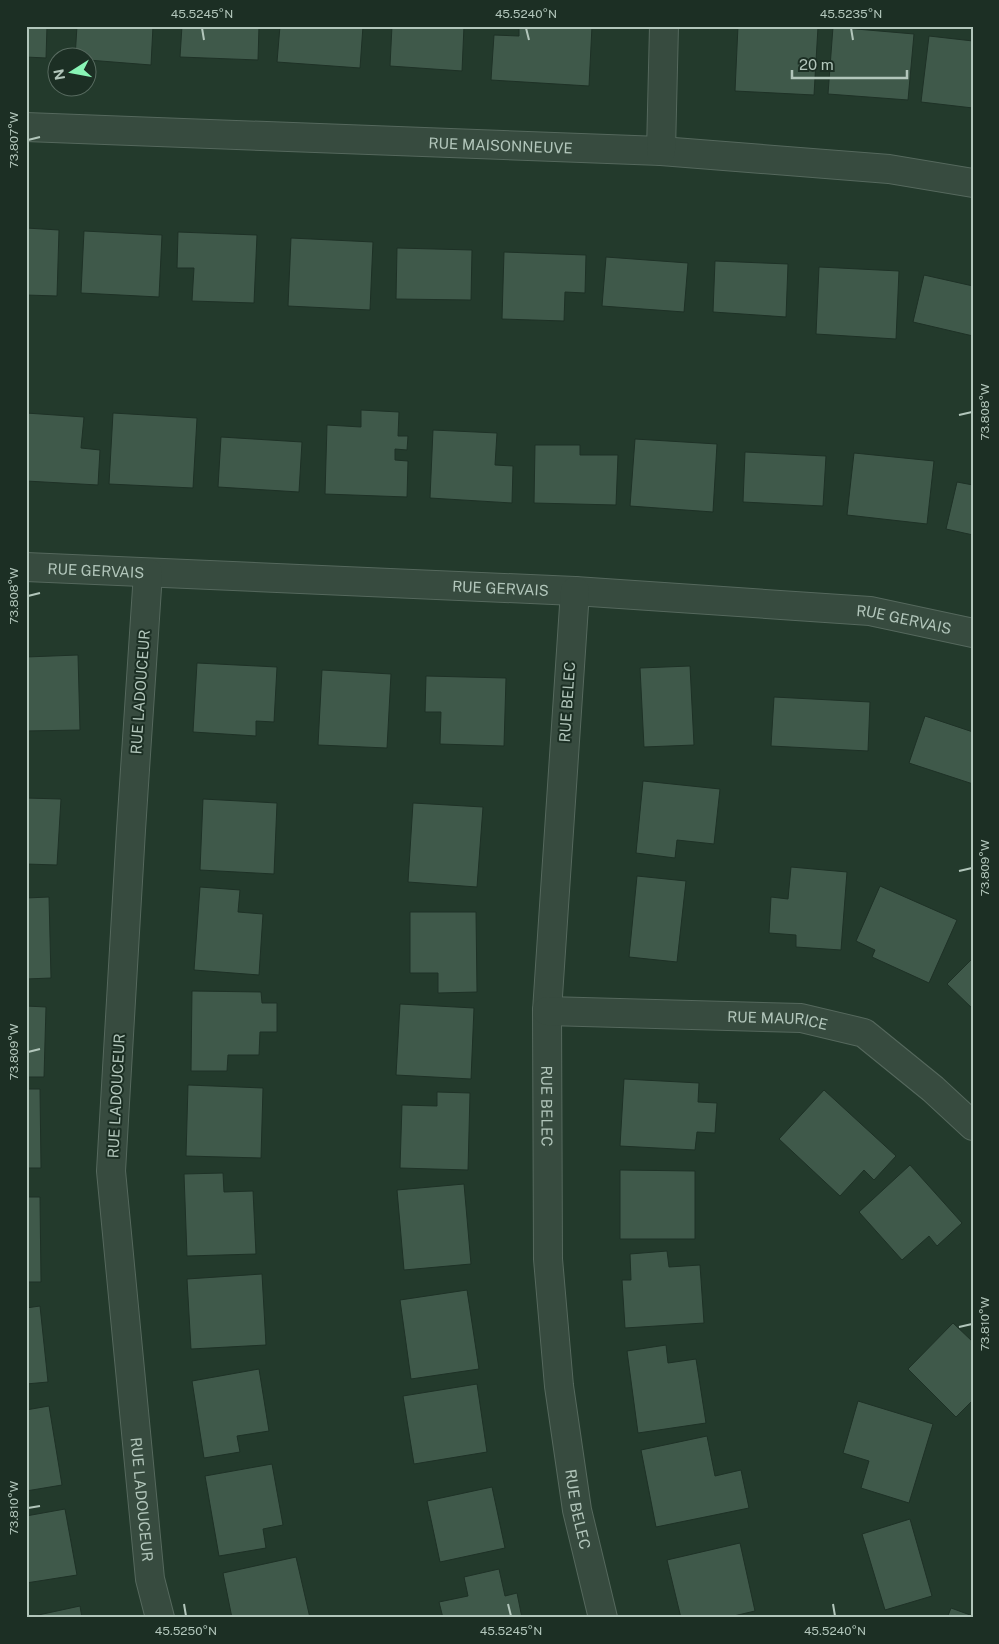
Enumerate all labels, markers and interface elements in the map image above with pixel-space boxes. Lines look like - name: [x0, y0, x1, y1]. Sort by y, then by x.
- text: 45.5245°N: [171, 7, 233, 21]
- text: 45.5240°N: [495, 7, 557, 21]
- text: 45.5235°N: [820, 7, 882, 21]
- north arrow: [48, 48, 98, 98]
- scale bar: [792, 48, 906, 80]
- text: 20 m: [799, 56, 834, 73]
- text: N: [50, 68, 68, 81]
- text: 73.807°W: [7, 111, 21, 168]
- street label: RUE MAISONNEUVE: [428, 134, 573, 156]
- text: 73.808°W: [978, 383, 992, 440]
- street label: RUE GERVAIS: [47, 559, 145, 581]
- text: 73.808°W: [7, 567, 21, 624]
- street label: RUE GERVAIS: [452, 577, 549, 598]
- street label: RUE GERVAIS: [856, 602, 953, 637]
- street label: RUE LADOUCEUR: [127, 629, 153, 755]
- street label: RUE BELEC: [556, 661, 578, 743]
- text: 73.809°W: [978, 839, 992, 896]
- street label: RUE MAURICE: [727, 1007, 830, 1033]
- text: 73.809°W: [7, 1023, 21, 1080]
- street label: RUE LADOUCEUR: [104, 1033, 128, 1159]
- street label: RUE BELEC: [539, 1065, 556, 1147]
- text: 73.810°W: [978, 1296, 992, 1351]
- street label: RUE LADOUCEUR: [128, 1436, 157, 1562]
- street label: RUE BELEC: [563, 1468, 595, 1551]
- text: 73.810°W: [7, 1480, 21, 1535]
- text: 45.5250°N: [155, 1624, 217, 1638]
- text: 45.5245°N: [480, 1624, 542, 1638]
- text: 45.5240°N: [804, 1624, 866, 1638]

